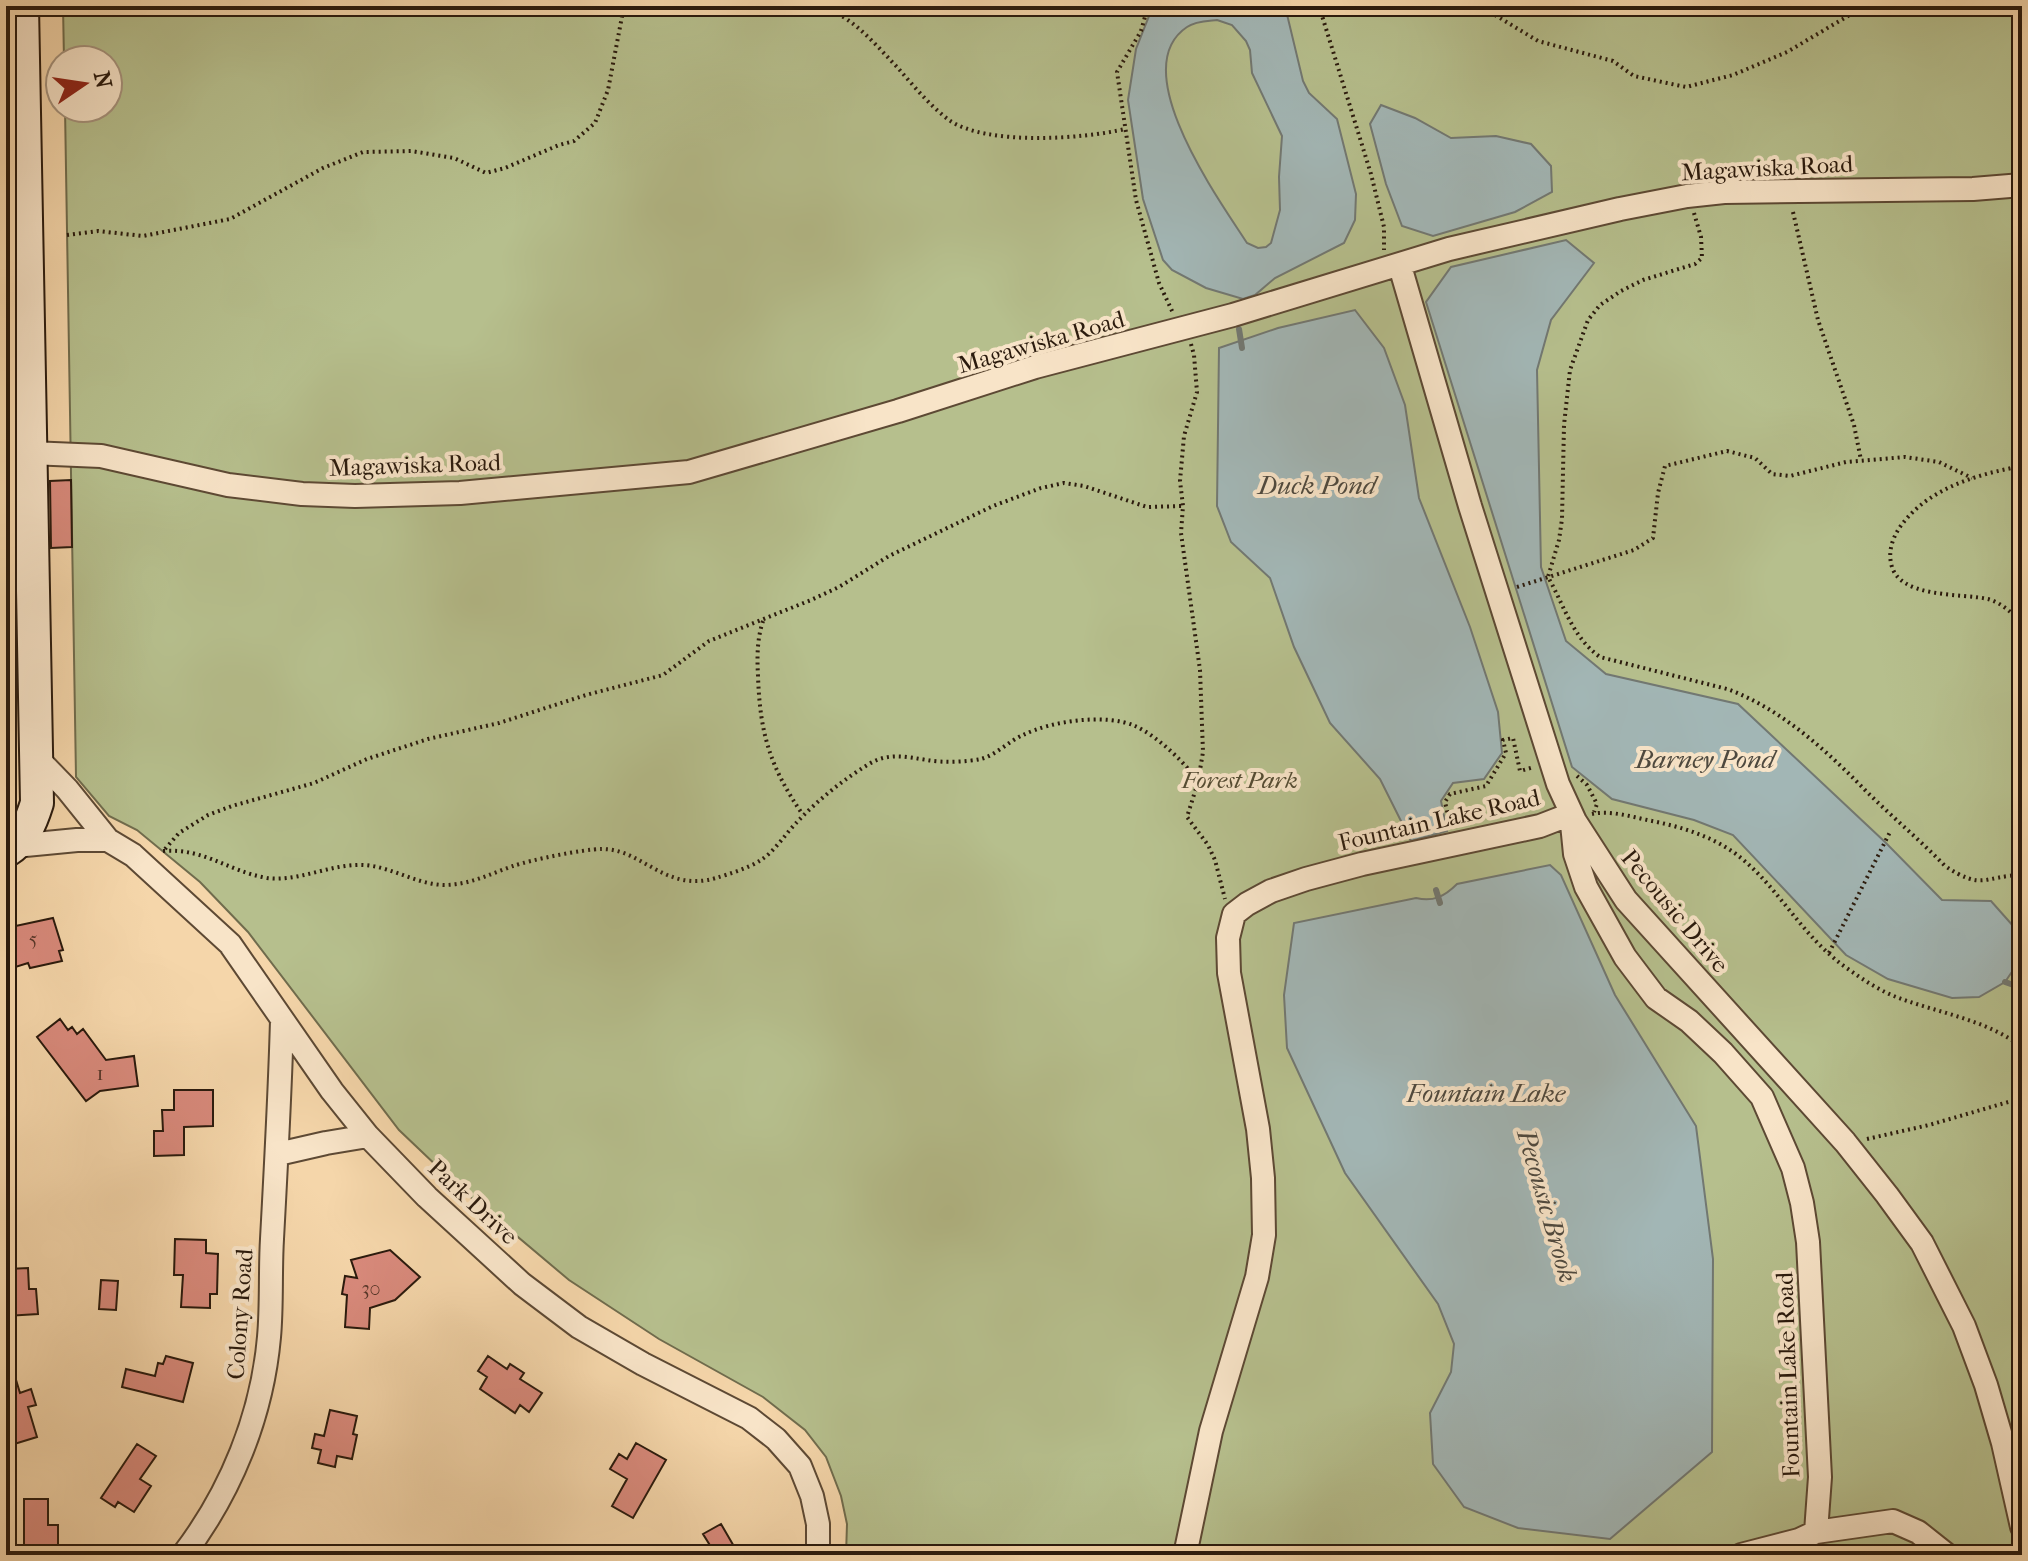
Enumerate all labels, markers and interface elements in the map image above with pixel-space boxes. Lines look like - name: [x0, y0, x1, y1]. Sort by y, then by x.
- north arrow: [44, 44, 124, 124]
- text: N: [88, 69, 117, 91]
- street label: Magawiska Road: [1680, 149, 1855, 186]
- street label: Magawiska Road: [954, 305, 1129, 379]
- street label: Magawiska Road: [328, 448, 503, 482]
- water label: Duck Pond: [1256, 470, 1380, 501]
- water label: Barney Pond: [1633, 744, 1779, 775]
- park label: Forest Park: [1181, 766, 1298, 794]
- street label: Fountain Lake Road: [1335, 783, 1543, 857]
- street label: Pecousic Drive: [1615, 844, 1735, 978]
- house number: 5: [29, 928, 37, 951]
- house number: 1: [96, 1062, 104, 1085]
- water label: Fountain Lake: [1406, 1078, 1567, 1109]
- water label: Pecousic Brook: [1510, 1125, 1584, 1286]
- street label: Park Drive: [423, 1154, 523, 1250]
- street label: Colony Road: [221, 1247, 259, 1380]
- street label: Fountain Lake Road: [1770, 1271, 1806, 1478]
- house number: 30: [361, 1277, 381, 1300]

